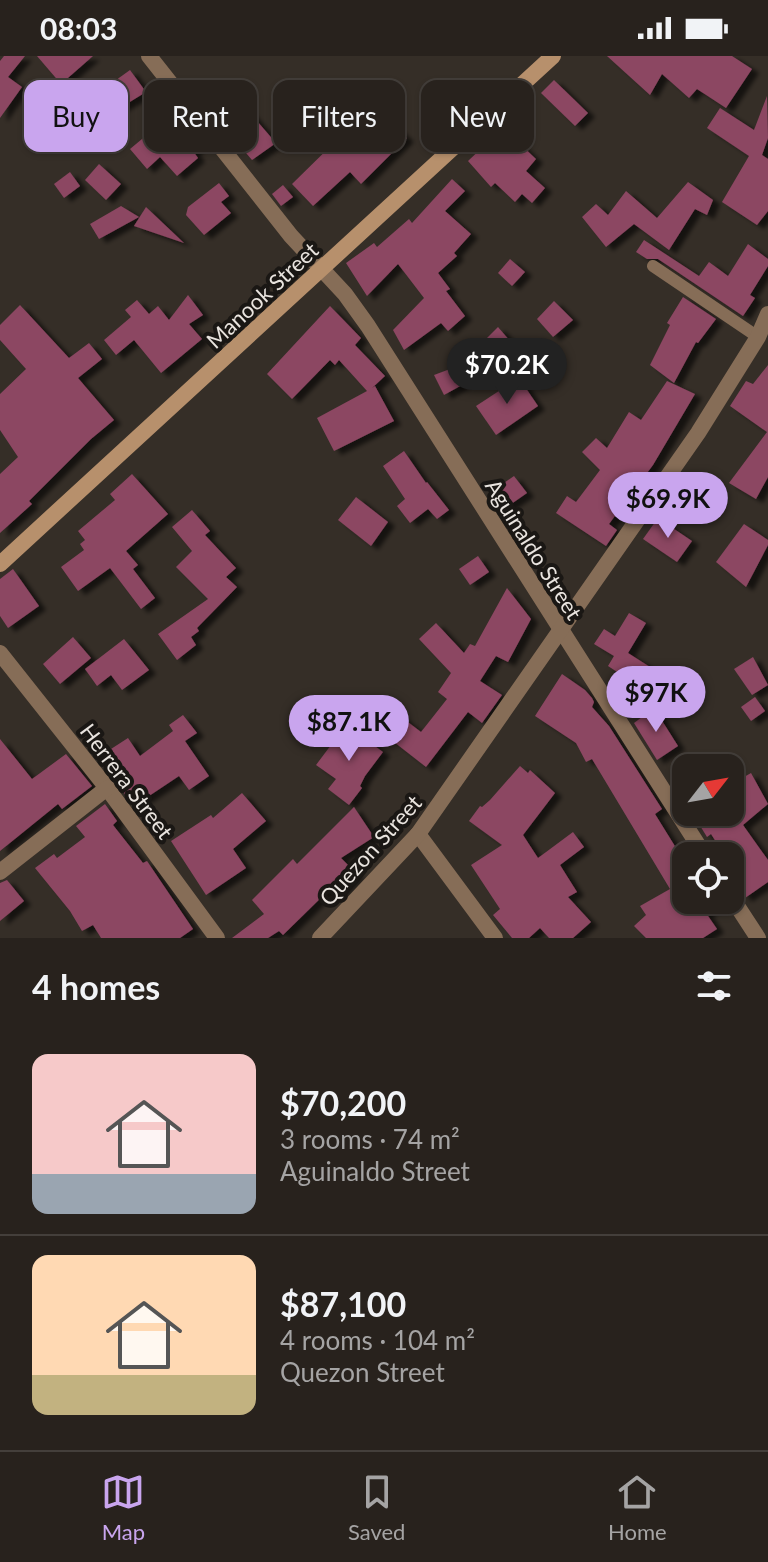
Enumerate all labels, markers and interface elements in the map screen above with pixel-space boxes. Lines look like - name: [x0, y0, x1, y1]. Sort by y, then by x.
- text: 08:03: [40, 10, 117, 46]
- chip: Buy: [24, 80, 128, 152]
- chip: Rent: [144, 80, 257, 152]
- chip: Filters: [273, 80, 405, 152]
- chip: New: [421, 80, 534, 152]
- street label: Manook Street: [201, 236, 324, 354]
- pin: $70.2K: [442, 338, 572, 406]
- text: $70.2K: [465, 348, 549, 380]
- pin: $69.9K: [603, 472, 733, 540]
- street label: Aguinaldo Street: [480, 474, 588, 624]
- text: $69.9K: [626, 482, 710, 514]
- pin: $97K: [609, 666, 703, 734]
- text: $97K: [624, 676, 688, 708]
- pin: $87.1K: [284, 695, 414, 763]
- text: $87.1K: [307, 705, 391, 737]
- street label: Herrera Street: [75, 718, 179, 844]
- north arrow: [672, 754, 744, 826]
- map controls: [672, 754, 744, 914]
- street label: Quezon Street: [313, 789, 427, 911]
- button: locate: [672, 842, 744, 914]
- icon: filters: [692, 964, 736, 1008]
- text: 4 homes: [32, 966, 160, 1007]
- text: $70,200: [280, 1082, 406, 1123]
- icon: home: [96, 1086, 192, 1182]
- text: 3 rooms · 74 m²: [280, 1123, 460, 1155]
- text: Aguinaldo Street: [280, 1155, 470, 1187]
- text: $87,100: [280, 1283, 406, 1324]
- icon: home: [96, 1287, 192, 1383]
- text: 4 rooms · 104 m²: [280, 1324, 475, 1356]
- text: Quezon Street: [280, 1356, 445, 1388]
- tab: Map: [101, 1470, 145, 1545]
- tab: Saved: [348, 1470, 405, 1545]
- tab: Home: [608, 1470, 667, 1545]

